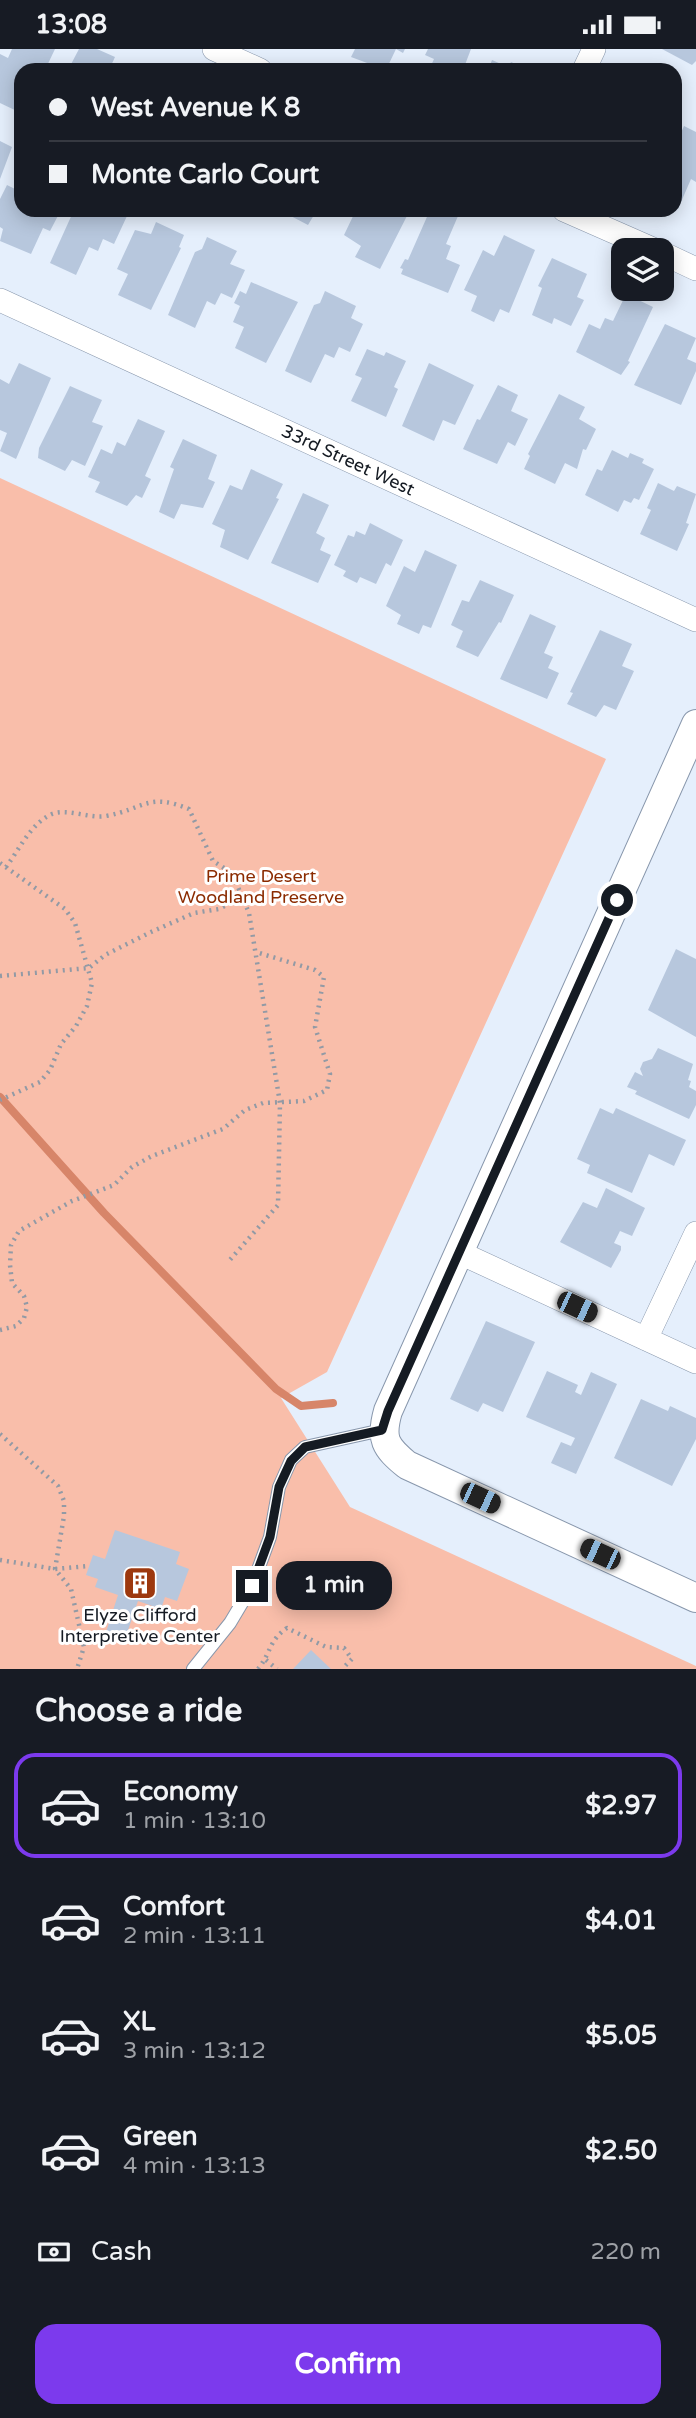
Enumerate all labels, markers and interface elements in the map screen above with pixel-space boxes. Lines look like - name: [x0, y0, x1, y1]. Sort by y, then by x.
- text: 13:08: [35, 9, 107, 40]
- text: West Avenue K 8: [91, 92, 300, 123]
- text: Monte Carlo Court: [91, 159, 319, 190]
- map controls: [611, 238, 674, 301]
- button: layers: [611, 238, 674, 301]
- street label: 33rd Street West: [278, 420, 418, 501]
- park label: Prime Desert Woodland Preserve: [178, 865, 344, 908]
- route start: [601, 884, 633, 916]
- car: [554, 1289, 601, 1325]
- car: [457, 1480, 504, 1516]
- car: [577, 1536, 624, 1572]
- callout: 1 min: [276, 1561, 392, 1611]
- building icon: Elyze Clifford Interpretive Center: [121, 1564, 159, 1602]
- route end: [236, 1570, 268, 1602]
- text: 1 min: [303, 1571, 365, 1599]
- place label: Elyze Clifford Interpretive Center: [60, 1604, 220, 1647]
- text: Choose a ride: [35, 1692, 242, 1730]
- icon: car: [39, 1774, 102, 1837]
- text: Economy: [123, 1776, 238, 1807]
- text: $2.97: [585, 1790, 657, 1821]
- text: 1 min · 13:10: [123, 1807, 266, 1835]
- icon: car: [39, 1889, 102, 1952]
- text: Comfort: [123, 1891, 225, 1922]
- text: $4.01: [585, 1905, 657, 1936]
- text: 2 min · 13:11: [123, 1922, 266, 1950]
- icon: car: [39, 2004, 102, 2067]
- text: XL: [123, 2006, 155, 2037]
- text: $5.05: [585, 2020, 657, 2051]
- text: 3 min · 13:12: [123, 2037, 266, 2065]
- icon: car: [39, 2119, 102, 2182]
- text: Green: [123, 2121, 198, 2152]
- text: $2.50: [585, 2135, 657, 2166]
- text: 4 min · 13:13: [123, 2152, 266, 2180]
- icon: cash: [35, 2233, 73, 2271]
- text: Cash: [91, 2236, 152, 2267]
- text: 220 m: [591, 2238, 661, 2266]
- button: Confirm: [35, 2324, 661, 2404]

